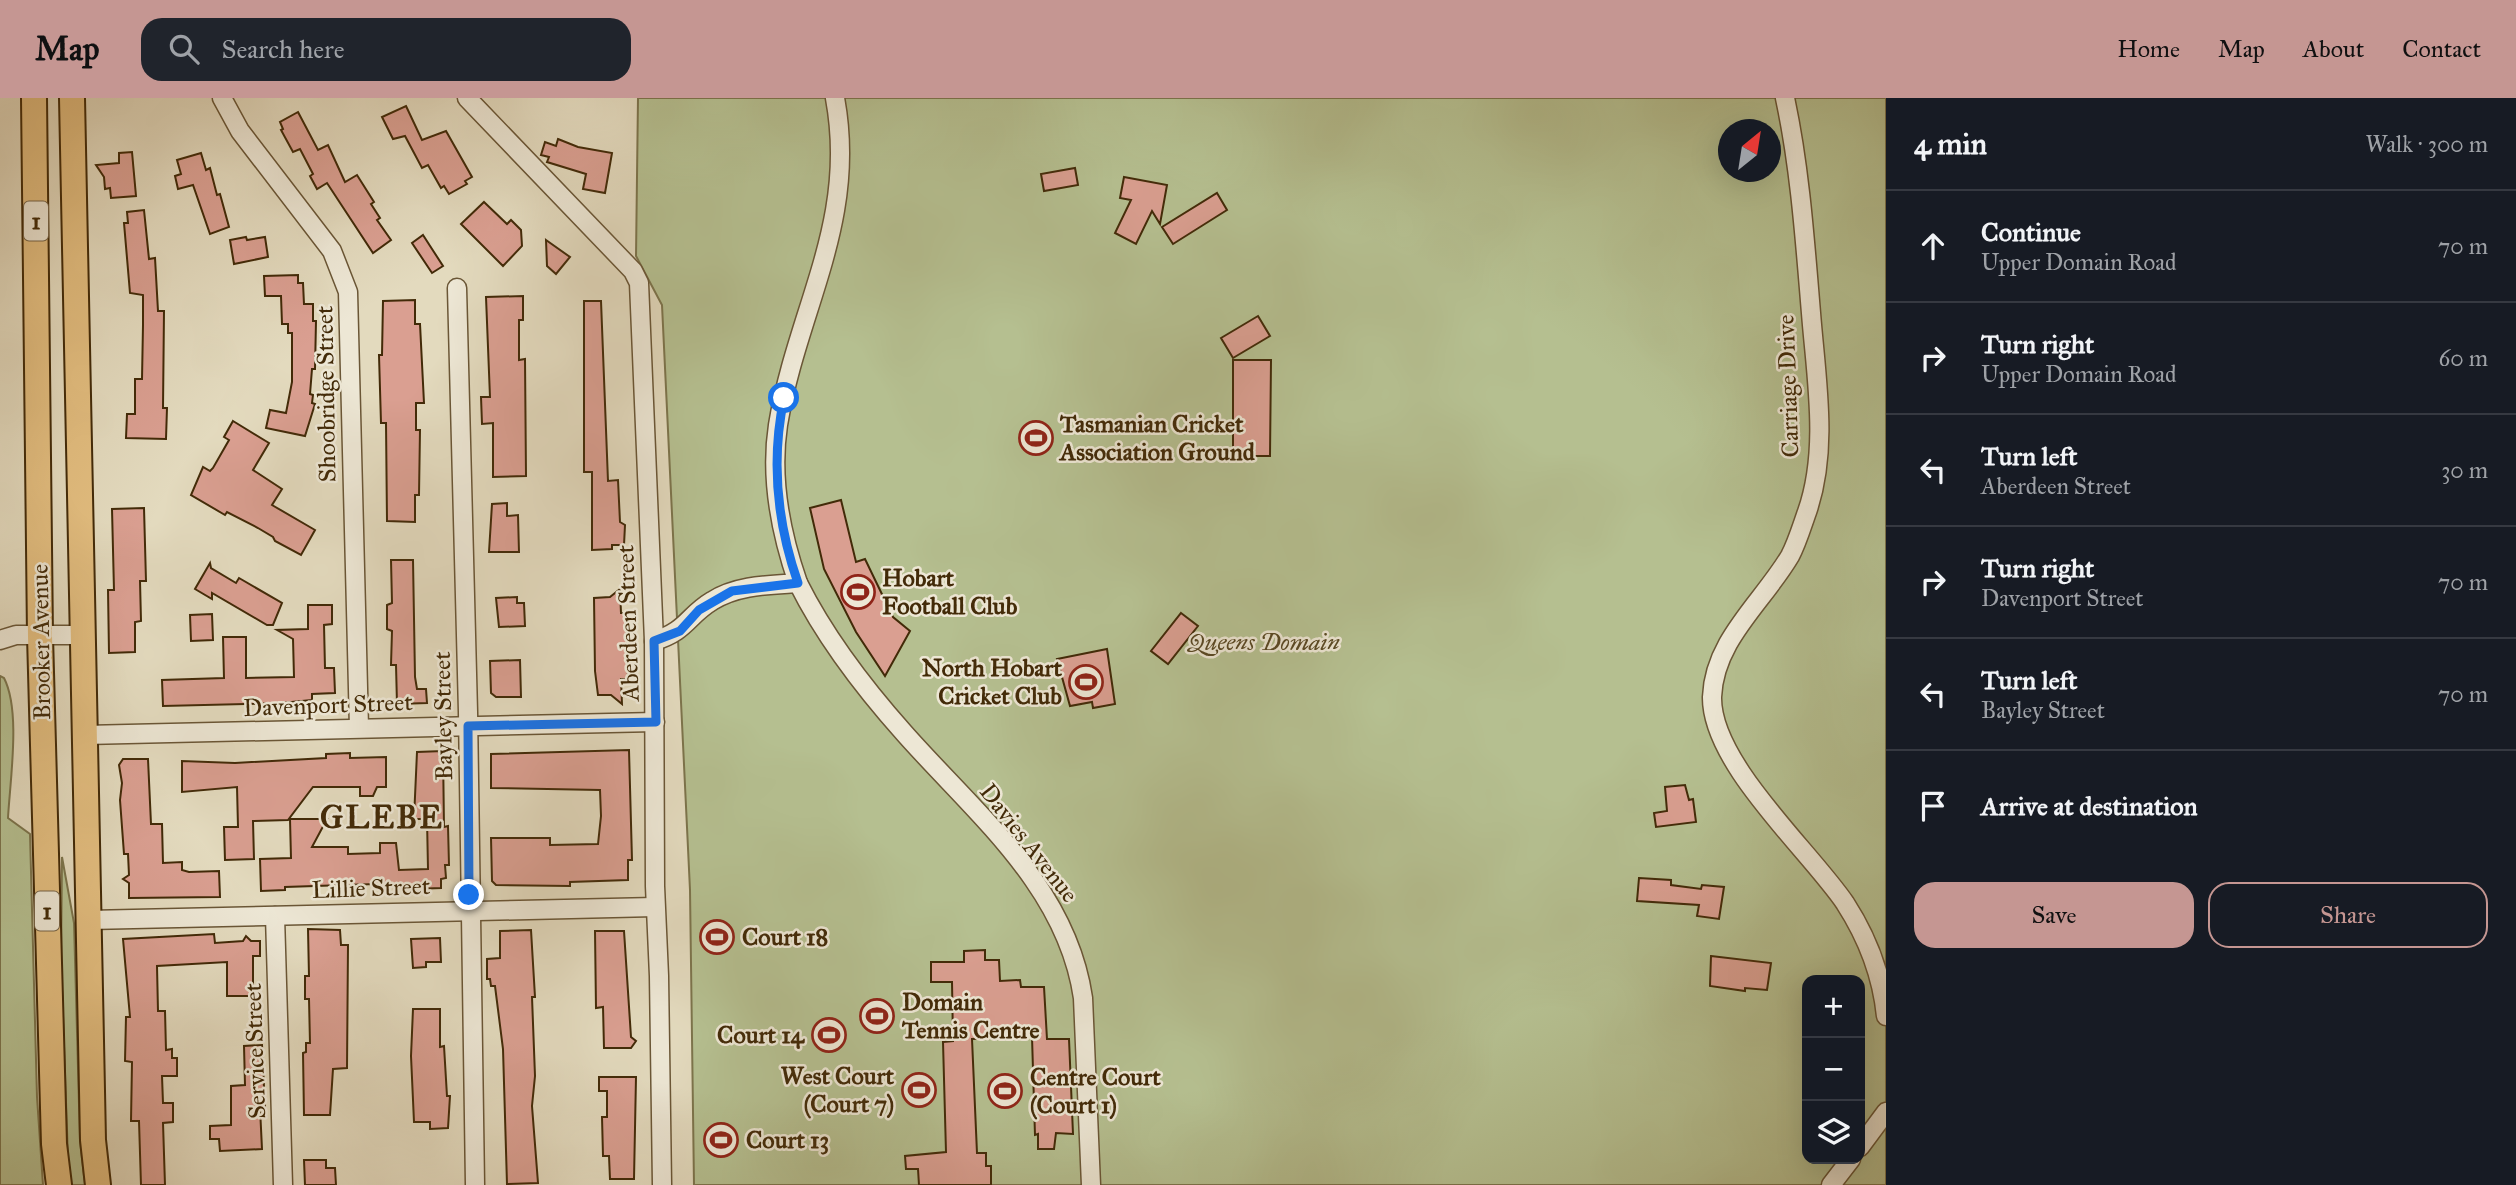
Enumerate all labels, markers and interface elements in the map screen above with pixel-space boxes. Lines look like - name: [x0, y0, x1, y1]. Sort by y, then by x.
- search box: [141, 18, 631, 81]
- text: Map: [35, 29, 99, 69]
- icon: search: [165, 30, 203, 68]
- text: Search here: [221, 33, 345, 65]
- text: Home: [2117, 34, 2180, 64]
- text: Map: [2218, 34, 2265, 64]
- text: About: [2303, 34, 2364, 64]
- text: Contact: [2402, 34, 2481, 64]
- north arrow: [1718, 119, 1781, 182]
- text: 4 min: [1914, 126, 1987, 162]
- text: Walk · 300 m: [2365, 130, 2488, 158]
- road number: 1: [24, 202, 48, 240]
- text: Continue: [1981, 216, 2081, 248]
- icon: ahead: [1914, 227, 1952, 265]
- text: 70 m: [2438, 232, 2488, 260]
- text: Upper Domain Road: [1981, 248, 2177, 276]
- street label: Shoobridge Street: [309, 305, 343, 483]
- street label: Carriage Drive: [1771, 314, 1805, 458]
- text: Turn right: [1981, 328, 2094, 360]
- icon: right: [1914, 339, 1952, 377]
- text: 60 m: [2439, 344, 2488, 372]
- text: Upper Domain Road: [1981, 360, 2177, 388]
- route start: [768, 382, 799, 413]
- place label: Tasmanian Cricket Association Ground: [1058, 409, 1256, 467]
- sports icon: Tasmanian Cricket Association Ground: [1017, 419, 1055, 457]
- text: Turn left: [1981, 440, 2077, 472]
- icon: left: [1914, 451, 1952, 489]
- text: 30 m: [2441, 456, 2488, 484]
- text: Aberdeen Street: [1981, 472, 2131, 500]
- street label: Aberdeen Street: [610, 544, 646, 703]
- text: Turn right: [1981, 552, 2094, 584]
- place label: Hobart Football Club: [882, 563, 1018, 621]
- icon: right: [1914, 563, 1952, 601]
- street label: Brooker Avenue: [25, 564, 57, 720]
- text: 70 m: [2438, 568, 2488, 596]
- sports icon: Hobart Football Club: [839, 573, 877, 611]
- text: Davenport Street: [1981, 584, 2144, 612]
- park label: Queens Domain: [1187, 627, 1340, 657]
- street label: Bayley Street: [427, 651, 459, 781]
- place label: North Hobart Cricket Club: [922, 653, 1063, 711]
- sports icon: North Hobart Cricket Club: [1067, 663, 1105, 701]
- text: Turn left: [1981, 664, 2077, 696]
- icon: left: [1914, 675, 1952, 713]
- text: 70 m: [2438, 680, 2488, 708]
- street label: Davenport Street: [243, 687, 414, 723]
- text: Bayley Street: [1981, 696, 2105, 724]
- street label: Davies Avenue: [973, 777, 1085, 909]
- icon: arrive: [1914, 787, 1952, 825]
- text: Arrive at destination: [1981, 790, 2198, 822]
- district label: GLEBE: [320, 798, 444, 837]
- street label: Lillie Street: [311, 871, 431, 905]
- route end: [453, 879, 484, 910]
- button: Save: [1914, 882, 2194, 948]
- button: Share: [2208, 882, 2488, 948]
- road number: 1: [35, 891, 59, 930]
- sports icon: Court 18: [698, 918, 736, 956]
- place label: Court 18: [742, 922, 828, 952]
- map controls: [1802, 975, 1865, 1164]
- button: +: [1802, 975, 1865, 1038]
- street label: Service Street: [238, 982, 272, 1120]
- place label: Domain Tennis Centre: [901, 987, 1040, 1045]
- sports icon: Domain Tennis Centre: [858, 997, 896, 1035]
- sports icon: Court 14: [810, 1016, 848, 1054]
- place label: Court 14: [717, 1020, 806, 1050]
- button: −: [1802, 1038, 1865, 1101]
- place label: West Court (Court 7): [781, 1061, 894, 1119]
- place label: Centre Court (Court 1): [1030, 1062, 1161, 1120]
- sports icon: West Court (Court 7): [900, 1071, 938, 1109]
- sports icon: Centre Court (Court 1): [986, 1072, 1024, 1110]
- button: layers: [1802, 1101, 1865, 1164]
- sports icon: Court 13: [702, 1121, 740, 1159]
- place label: Court 13: [746, 1125, 829, 1155]

